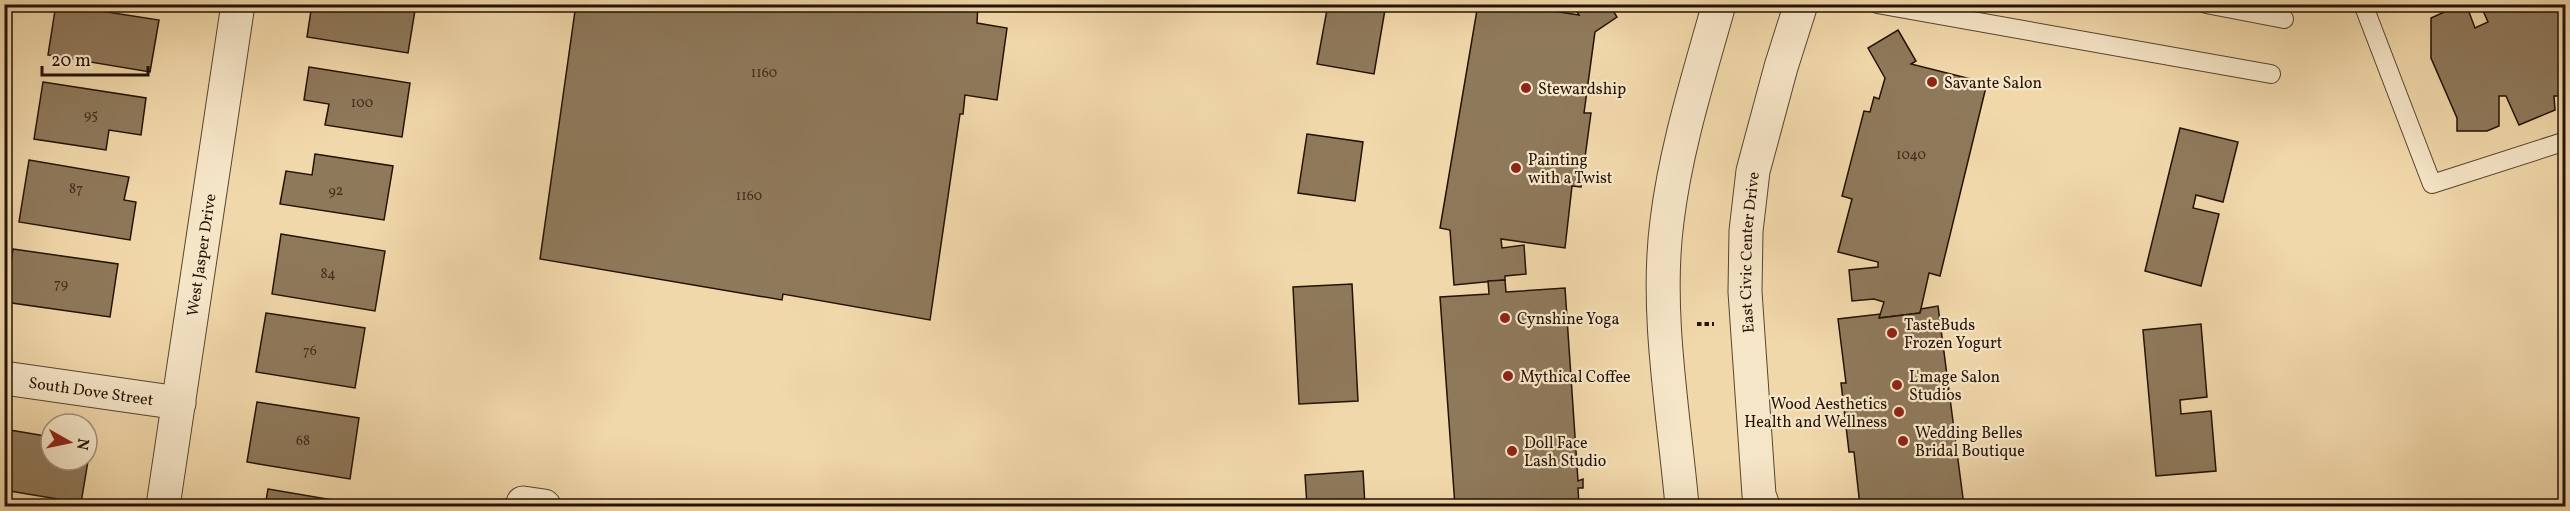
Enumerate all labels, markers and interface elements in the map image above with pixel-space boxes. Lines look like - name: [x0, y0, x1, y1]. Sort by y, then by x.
- scale bar: [42, 39, 148, 77]
- text: 20 m: [51, 49, 91, 74]
- house number: 1160: [751, 64, 777, 83]
- place label: Savante Salon: [1944, 73, 2042, 95]
- marker: Savante Salon: [1925, 75, 1939, 89]
- place label: Stewardship: [1538, 79, 1626, 101]
- marker: Stewardship: [1519, 81, 1533, 95]
- house number: 100: [351, 94, 373, 113]
- house number: 95: [84, 106, 98, 125]
- house number: 1040: [1896, 146, 1926, 165]
- place label: Painting with a Twist: [1528, 150, 1613, 190]
- marker: Painting with a Twist: [1509, 161, 1523, 175]
- street label: East Civic Center Drive: [1736, 171, 1766, 334]
- house number: 87: [69, 180, 83, 199]
- house number: 92: [329, 182, 343, 201]
- house number: 1160: [736, 187, 762, 206]
- street label: West Jasper Drive: [182, 192, 223, 318]
- house number: 84: [320, 265, 336, 284]
- house number: 79: [54, 275, 68, 294]
- place label: Cynshine Yoga: [1517, 309, 1619, 331]
- marker: Cynshine Yoga: [1498, 311, 1512, 325]
- place label: TasteBuds Frozen Yogurt: [1904, 315, 2003, 355]
- marker: TasteBuds Frozen Yogurt: [1885, 326, 1899, 340]
- house number: 76: [303, 342, 317, 361]
- place label: Mythical Coffee: [1520, 367, 1631, 389]
- place label: L'mage Salon Studios: [1909, 367, 2000, 407]
- marker: Mythical Coffee: [1501, 369, 1515, 383]
- street label: South Dove Street: [27, 373, 155, 412]
- marker: L'mage Salon Studios: [1890, 378, 1904, 392]
- place label: Wood Aesthetics Health and Wellness: [1744, 394, 1887, 434]
- marker: Wood Aesthetics Health and Wellness: [1892, 405, 1906, 419]
- north arrow: [39, 412, 99, 472]
- place label: Wedding Belles Bridal Boutique: [1915, 423, 2025, 463]
- house number: 68: [296, 432, 310, 451]
- place label: Doll Face Lash Studio: [1524, 433, 1606, 473]
- marker: Wedding Belles Bridal Boutique: [1896, 434, 1910, 448]
- text: N: [70, 437, 94, 452]
- marker: Doll Face Lash Studio: [1505, 444, 1519, 458]

